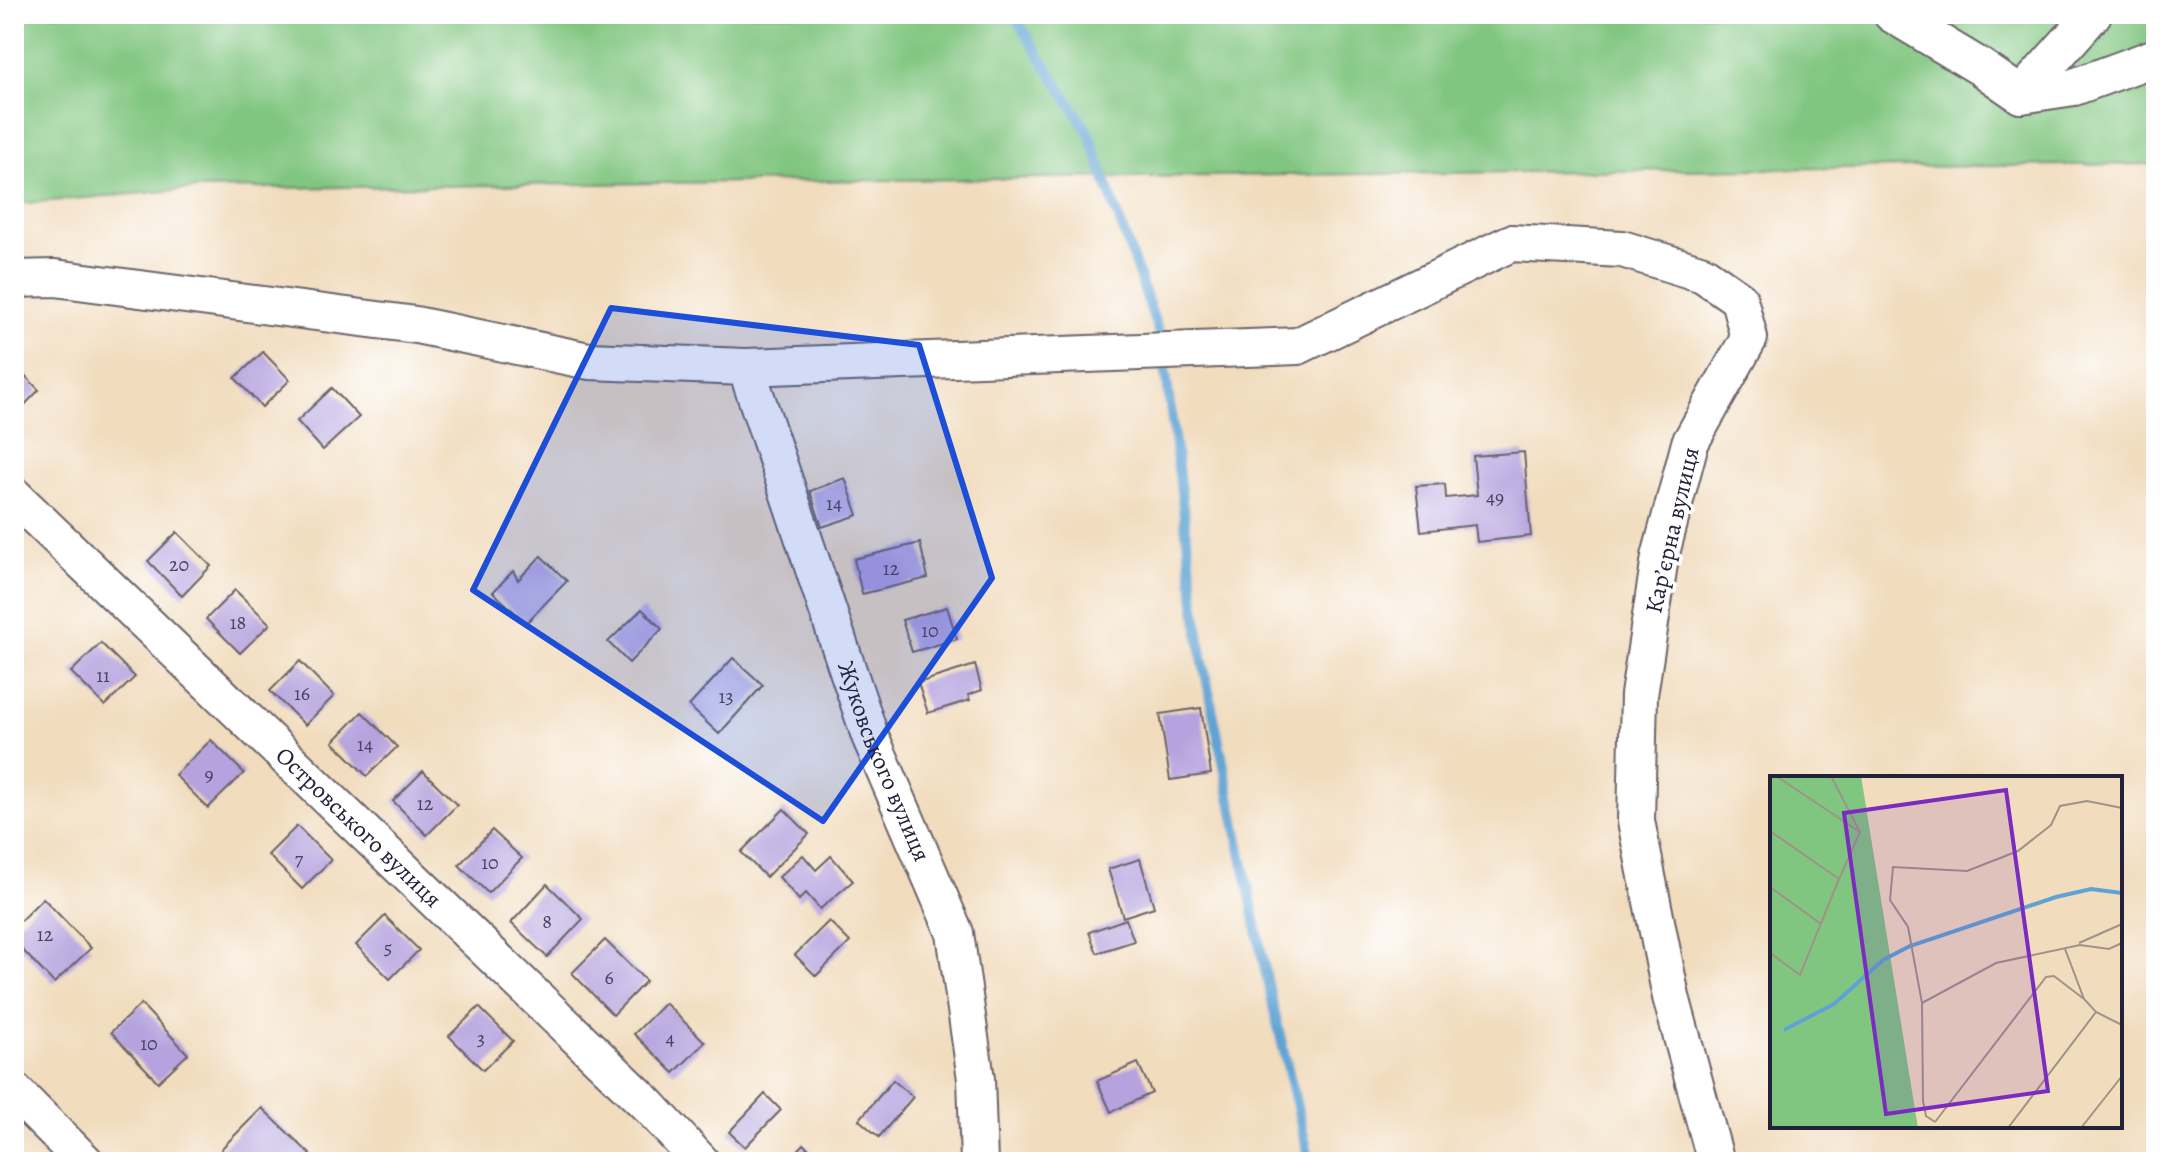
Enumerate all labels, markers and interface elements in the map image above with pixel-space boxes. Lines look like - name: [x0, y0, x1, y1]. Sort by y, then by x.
- street label: Карʼєрна вулиця: [1637, 444, 1707, 616]
- house number: 49: [1486, 484, 1504, 511]
- house number: 14: [826, 490, 842, 517]
- house number: 20: [169, 551, 189, 578]
- house number: 12: [883, 555, 900, 582]
- house number: 18: [230, 609, 246, 636]
- house number: 10: [921, 617, 939, 644]
- street label: Жуковського вулиця: [830, 657, 938, 866]
- house number: 11: [96, 662, 110, 689]
- house number: 16: [294, 680, 310, 707]
- house number: 13: [718, 683, 734, 710]
- house number: 14: [357, 731, 373, 758]
- street label: Островського вулиця: [269, 740, 449, 915]
- house number: 9: [204, 761, 214, 788]
- inset map: [1770, 776, 2122, 1128]
- house number: 12: [417, 790, 434, 817]
- house number: 7: [295, 845, 304, 872]
- house number: 10: [481, 849, 499, 876]
- house number: 8: [542, 908, 552, 935]
- house number: 12: [37, 921, 54, 948]
- house number: 5: [384, 934, 392, 961]
- house number: 6: [604, 964, 614, 991]
- house number: 3: [477, 1025, 485, 1052]
- house number: 4: [665, 1025, 675, 1052]
- house number: 10: [140, 1030, 158, 1057]

